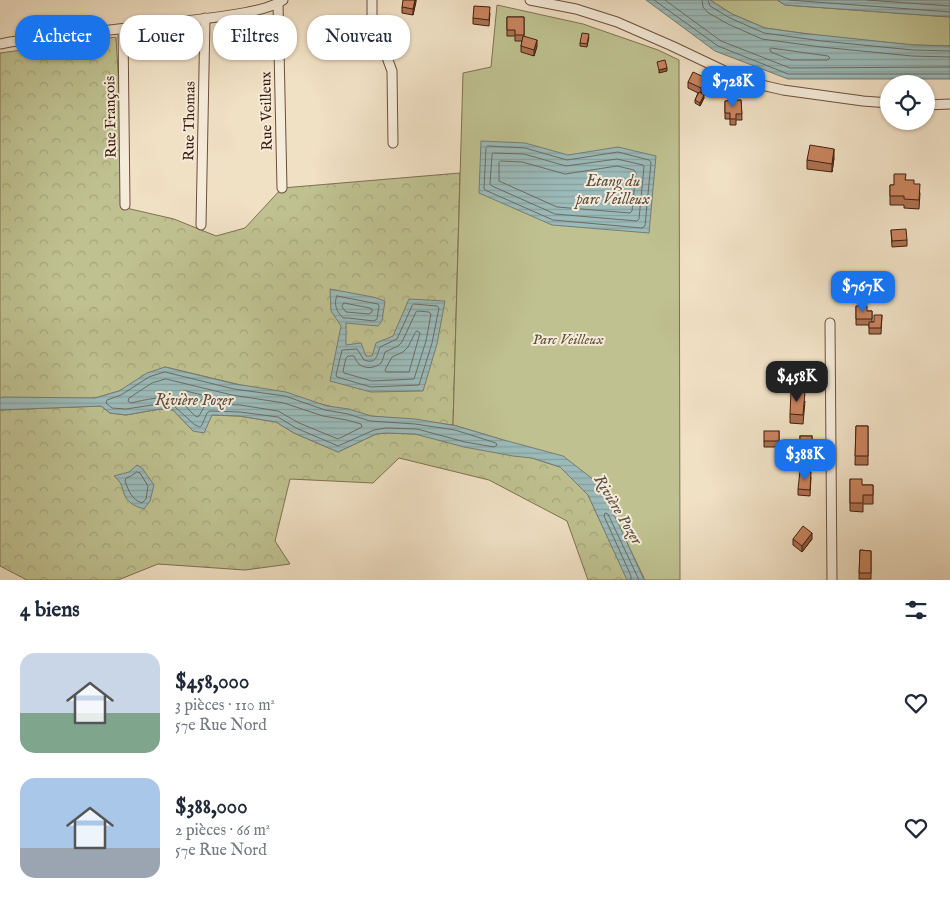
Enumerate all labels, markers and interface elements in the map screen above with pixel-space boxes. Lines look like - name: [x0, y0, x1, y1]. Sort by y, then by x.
- chip: Acheter: [15, 15, 110, 60]
- chip: Louer: [120, 15, 203, 60]
- chip: Filtres: [213, 15, 297, 60]
- chip: Nouveau: [307, 15, 410, 60]
- pin: $728K: [698, 66, 768, 108]
- street label: Rue Veilleux: [256, 70, 277, 151]
- text: $728K: [712, 72, 754, 92]
- map controls: [880, 75, 935, 130]
- button: locate: [880, 75, 935, 130]
- street label: Rue François: [100, 76, 121, 158]
- street label: Rue Thomas: [179, 81, 200, 161]
- water label: Etang du parc Veilleux: [573, 172, 650, 210]
- pin: $767K: [828, 270, 898, 313]
- text: $767K: [842, 277, 884, 297]
- park label: Parc Veilleux: [532, 330, 604, 349]
- pin: $458K: [762, 360, 832, 403]
- text: $458K: [777, 367, 817, 387]
- water label: Rivière Pozer: [155, 391, 235, 411]
- pin: $388K: [770, 438, 840, 481]
- text: $388K: [786, 445, 824, 465]
- water label: Rivière Pozer: [589, 471, 647, 550]
- icon: filters: [902, 596, 930, 624]
- text: 4 biens: [20, 597, 80, 624]
- text: $458,000: [175, 669, 249, 696]
- icon: home: [60, 673, 120, 733]
- icon: heart: [902, 689, 930, 717]
- text: 3 pièces · 110 m²: [175, 696, 275, 716]
- text: 57e Rue Nord: [175, 716, 267, 736]
- text: $388,000: [175, 794, 247, 821]
- icon: home: [60, 798, 120, 858]
- icon: heart: [902, 814, 930, 842]
- text: 2 pièces · 66 m²: [175, 821, 270, 841]
- text: 57e Rue Nord: [175, 841, 267, 861]

